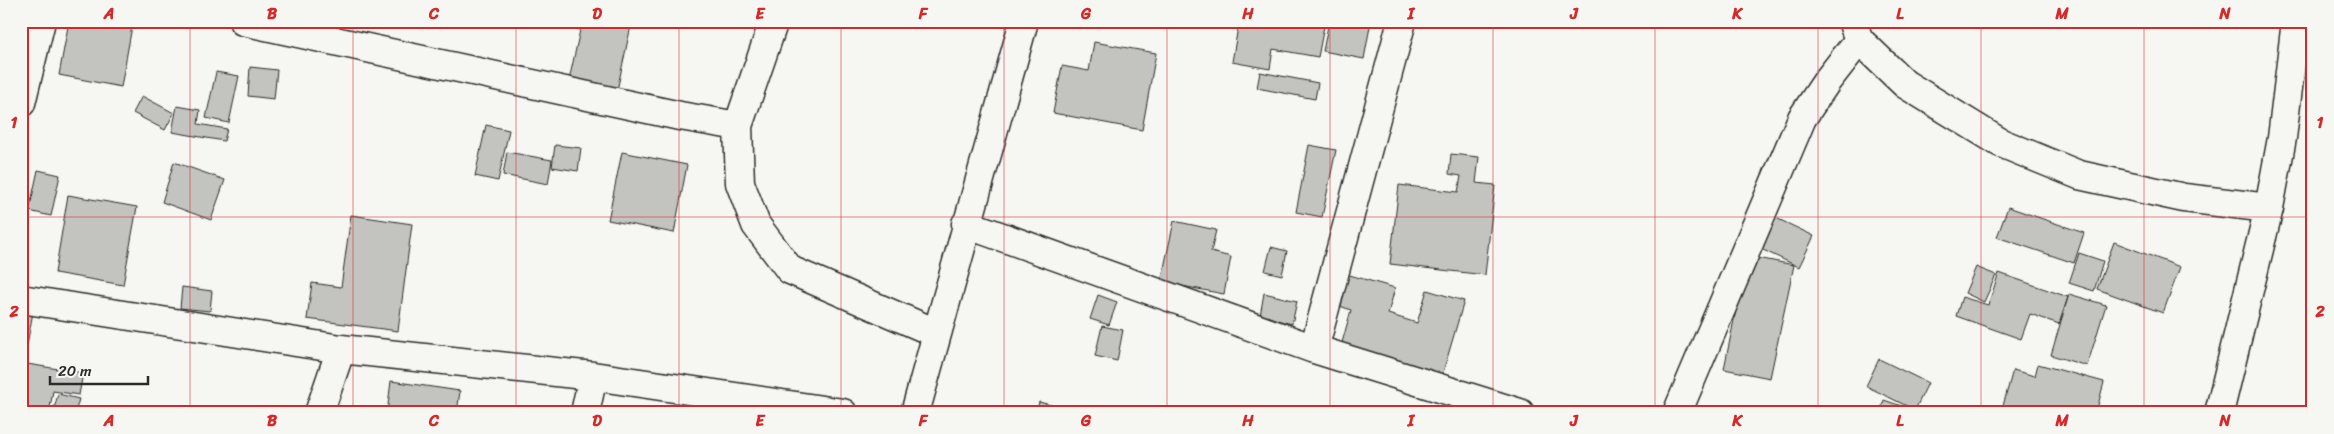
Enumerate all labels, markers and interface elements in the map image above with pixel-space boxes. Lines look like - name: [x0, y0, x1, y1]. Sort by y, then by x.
- text: A: [103, 0, 114, 28]
- text: B: [267, 0, 278, 28]
- text: C: [428, 0, 440, 28]
- text: D: [592, 0, 602, 28]
- text: E: [756, 0, 766, 28]
- text: F: [918, 0, 929, 28]
- text: G: [1080, 0, 1092, 28]
- text: H: [1241, 0, 1254, 28]
- text: I: [1407, 0, 1416, 28]
- text: J: [1569, 0, 1579, 28]
- text: K: [1731, 0, 1743, 28]
- text: L: [1896, 0, 1904, 28]
- text: M: [2054, 0, 2069, 28]
- text: N: [2218, 0, 2231, 28]
- text: 1: [11, 108, 18, 137]
- text: 1: [2317, 108, 2324, 137]
- text: 2: [8, 297, 19, 326]
- text: 2: [2314, 297, 2325, 326]
- scale bar: [50, 354, 148, 386]
- text: 20 m: [58, 358, 92, 384]
- text: A: [103, 406, 114, 434]
- text: B: [267, 406, 278, 434]
- text: C: [428, 406, 440, 434]
- text: D: [592, 406, 602, 434]
- text: E: [756, 406, 766, 434]
- text: F: [918, 406, 929, 434]
- text: G: [1080, 406, 1092, 434]
- text: H: [1241, 406, 1254, 434]
- text: I: [1407, 406, 1416, 434]
- text: J: [1569, 406, 1579, 434]
- text: K: [1731, 406, 1743, 434]
- text: L: [1896, 406, 1904, 434]
- text: M: [2054, 406, 2069, 434]
- text: N: [2218, 406, 2231, 434]

